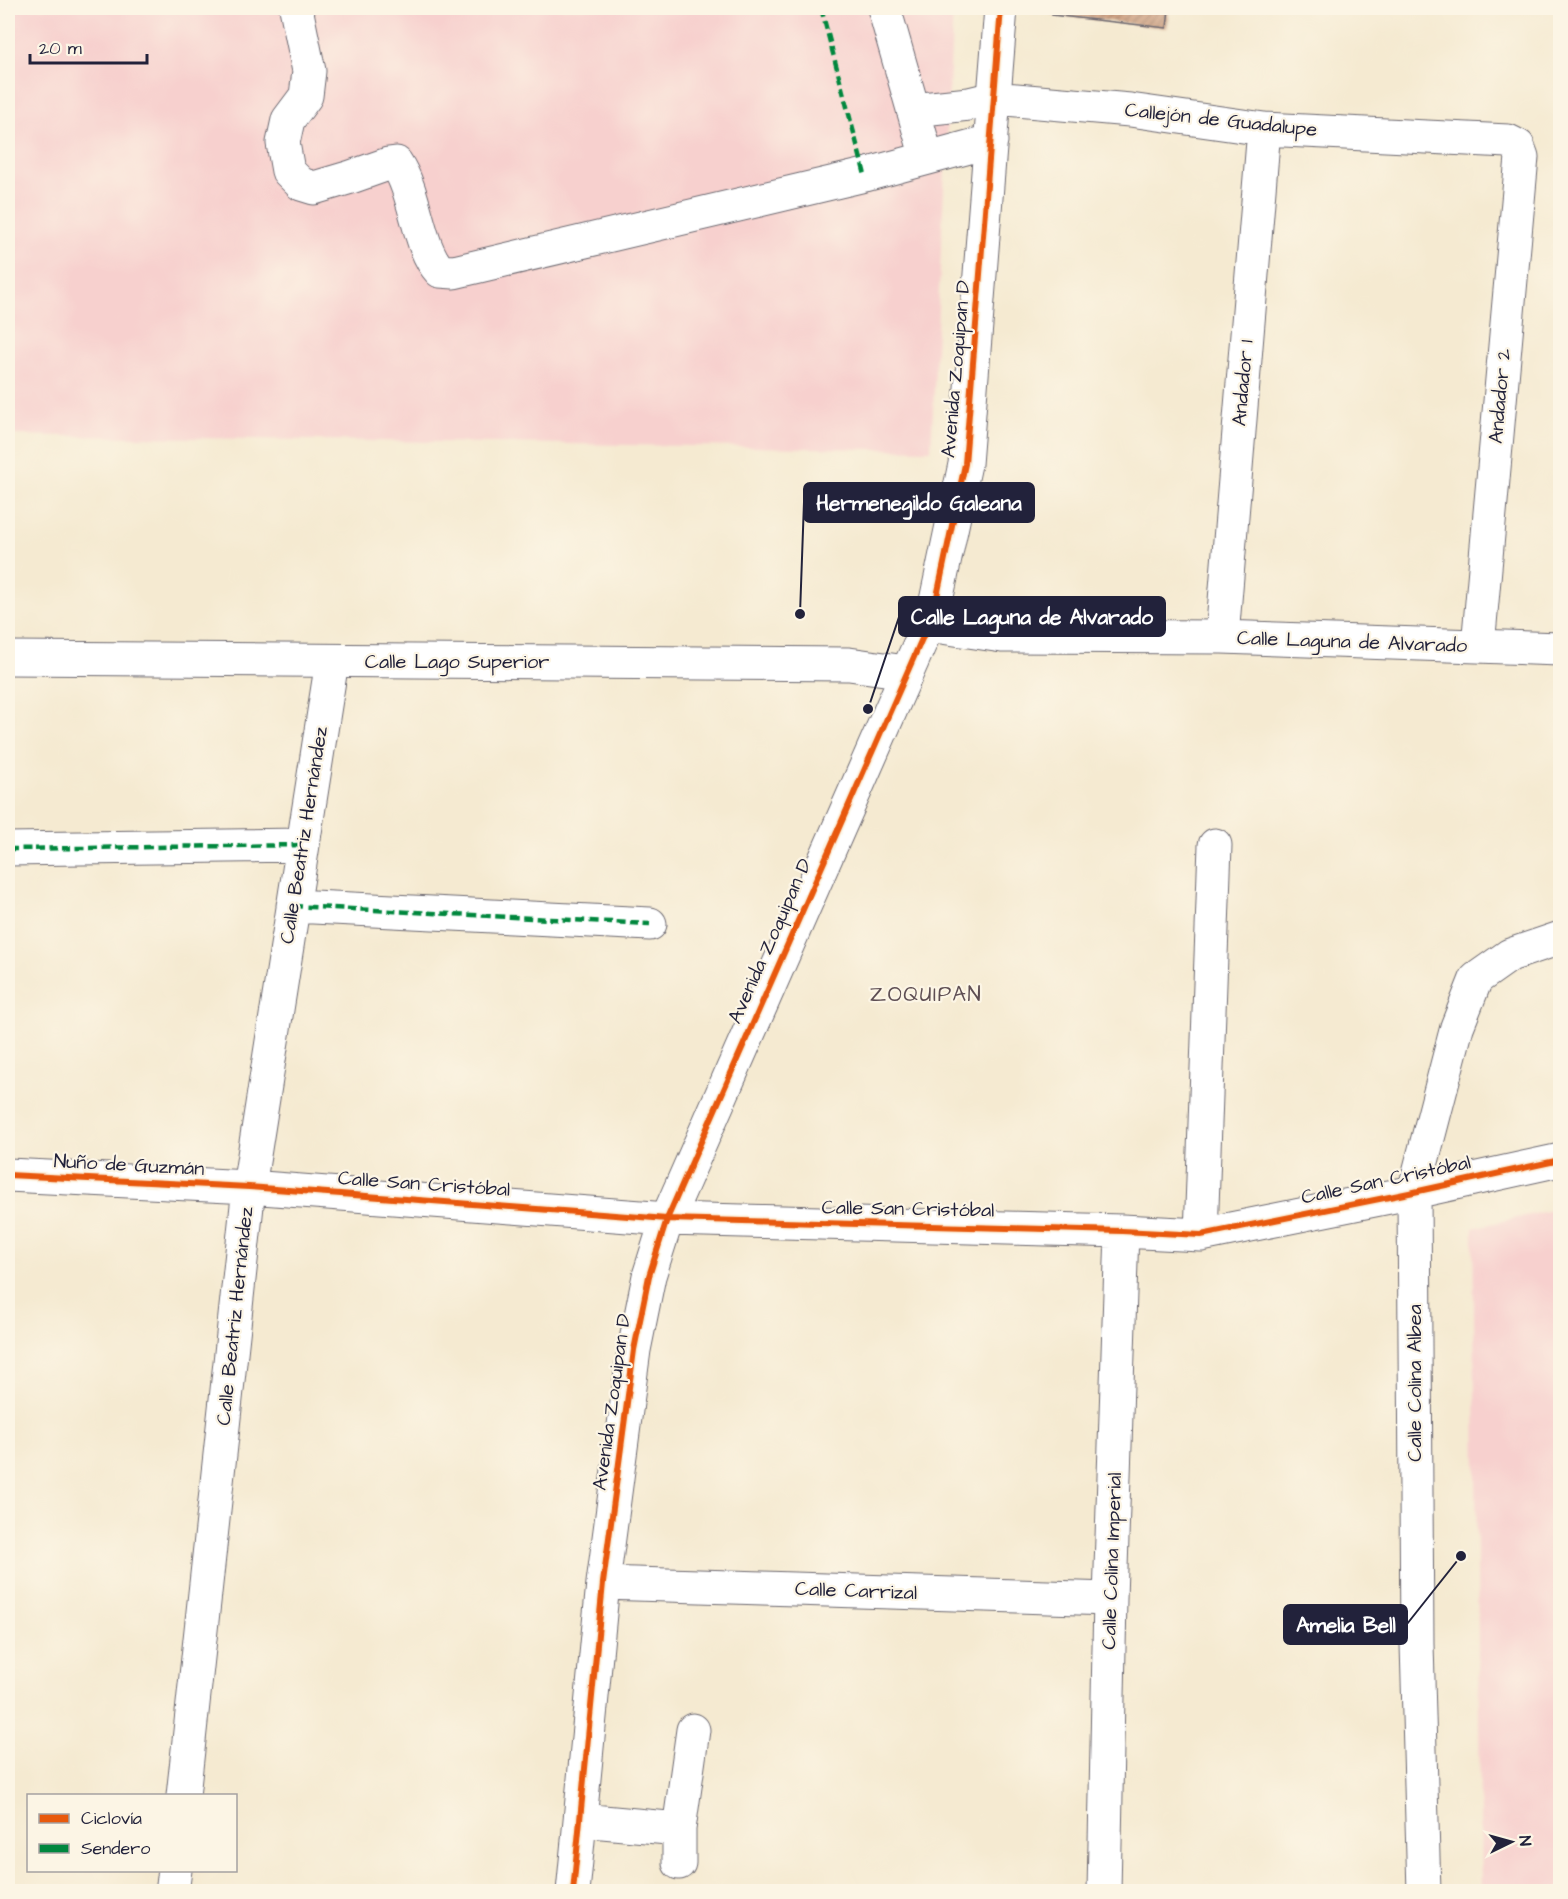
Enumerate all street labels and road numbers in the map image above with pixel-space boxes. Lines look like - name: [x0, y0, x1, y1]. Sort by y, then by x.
- street label: Callejón de Guadalupe: [1123, 96, 1319, 144]
- street label: Avenida Zoquipan D: [934, 279, 978, 459]
- street label: Andador 1: [1225, 338, 1261, 427]
- street label: Andador 2: [1482, 347, 1518, 445]
- street label: Calle Laguna de Alvarado: [1236, 624, 1468, 661]
- street label: Calle Lago Superior: [365, 648, 549, 677]
- street label: Calle Beatriz Hernández: [273, 724, 335, 946]
- street label: Avenida Zoquipan D: [721, 854, 819, 1028]
- street label: Nuño de Guzmán: [53, 1147, 205, 1183]
- street label: Calle San Cristóbal: [1299, 1148, 1473, 1212]
- street label: Calle San Cristóbal: [337, 1164, 511, 1204]
- street label: Calle San Cristóbal: [821, 1193, 995, 1225]
- street label: Calle Beatriz Hernández: [210, 1205, 260, 1427]
- street label: Calle Colina Albea: [1401, 1304, 1429, 1462]
- street label: Avenida Zoquipan D: [586, 1312, 638, 1492]
- street label: Calle Colina Imperial: [1095, 1472, 1129, 1650]
- street label: Calle Carrizal: [794, 1575, 918, 1607]

